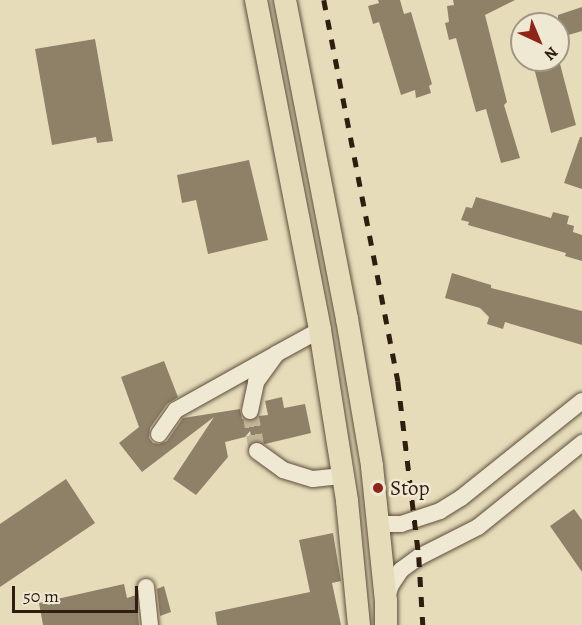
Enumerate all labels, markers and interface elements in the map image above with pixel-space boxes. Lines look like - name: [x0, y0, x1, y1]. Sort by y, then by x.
- north arrow: [510, 12, 570, 72]
- text: N: [539, 42, 563, 65]
- place label: Stop: [390, 475, 430, 501]
- marker: Stop: [371, 481, 385, 495]
- scale bar: [15, 574, 141, 612]
- text: 50 m: [23, 584, 59, 608]

